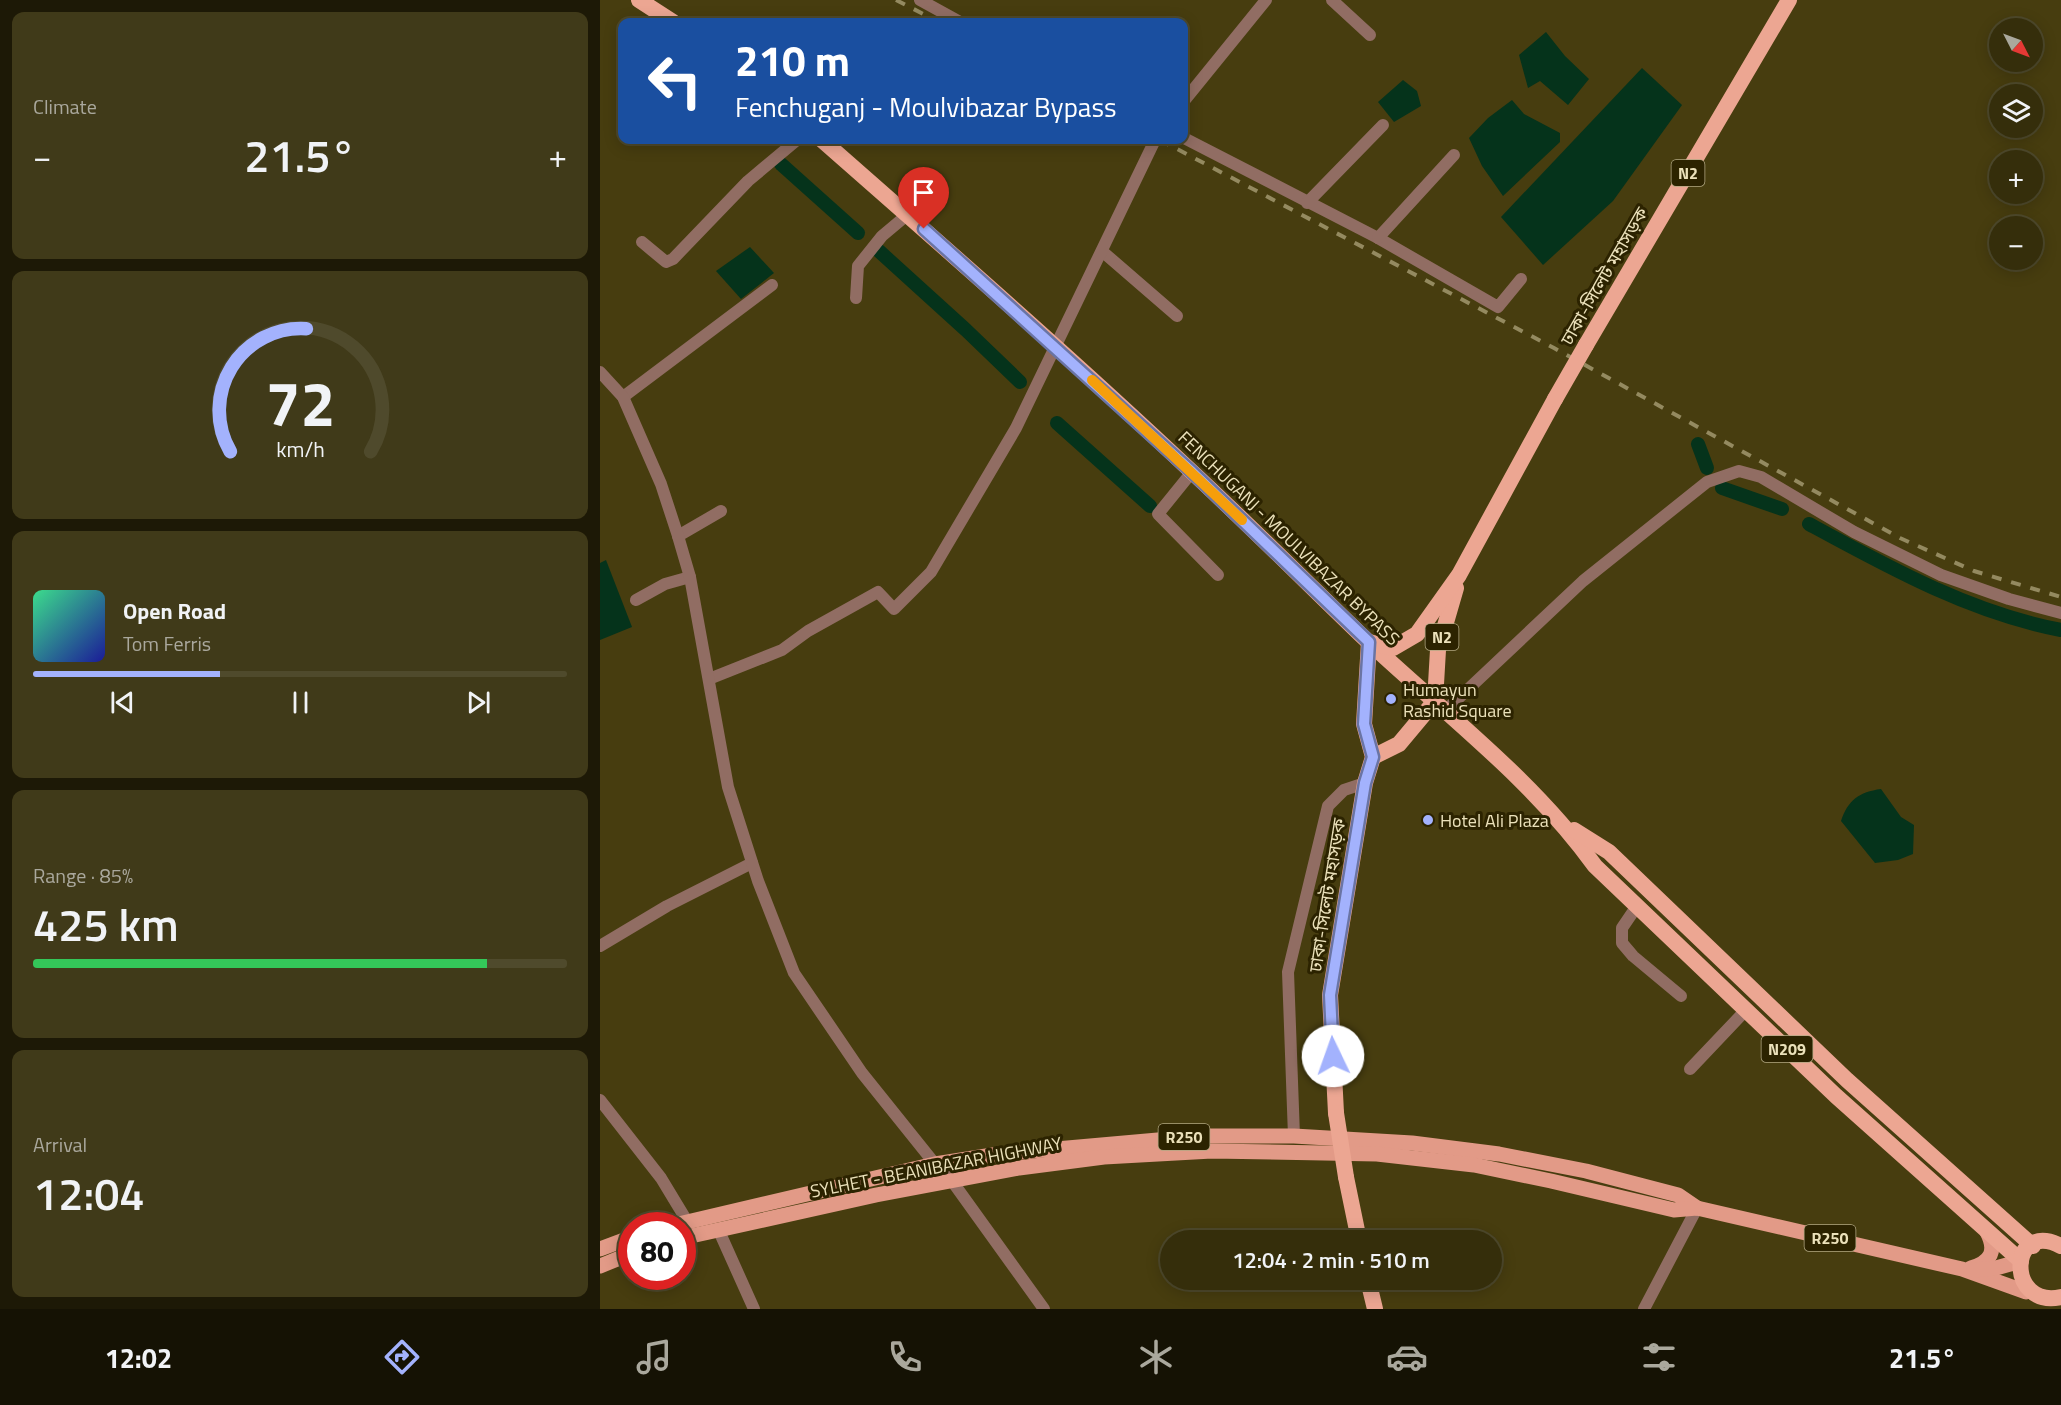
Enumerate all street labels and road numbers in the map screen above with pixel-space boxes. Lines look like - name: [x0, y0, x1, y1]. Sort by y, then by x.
- road number: N2: [1672, 160, 1704, 186]
- street label: ঢাকা-সিলেট মহাসড়ক: [1553, 202, 1655, 351]
- street label: FENCHUGANJ - MOULVIBAZAR BYPASS: [1172, 425, 1406, 651]
- road number: N2: [1426, 624, 1458, 650]
- street label: ঢাকা-সিলেট মহাসড়ক: [1301, 816, 1353, 975]
- road number: N209: [1762, 1036, 1812, 1062]
- road number: R250: [1158, 1124, 1210, 1150]
- street label: SYLHET - BEANIBAZAR HIGHWAY: [808, 1129, 1064, 1205]
- road number: R250: [1804, 1225, 1856, 1251]

